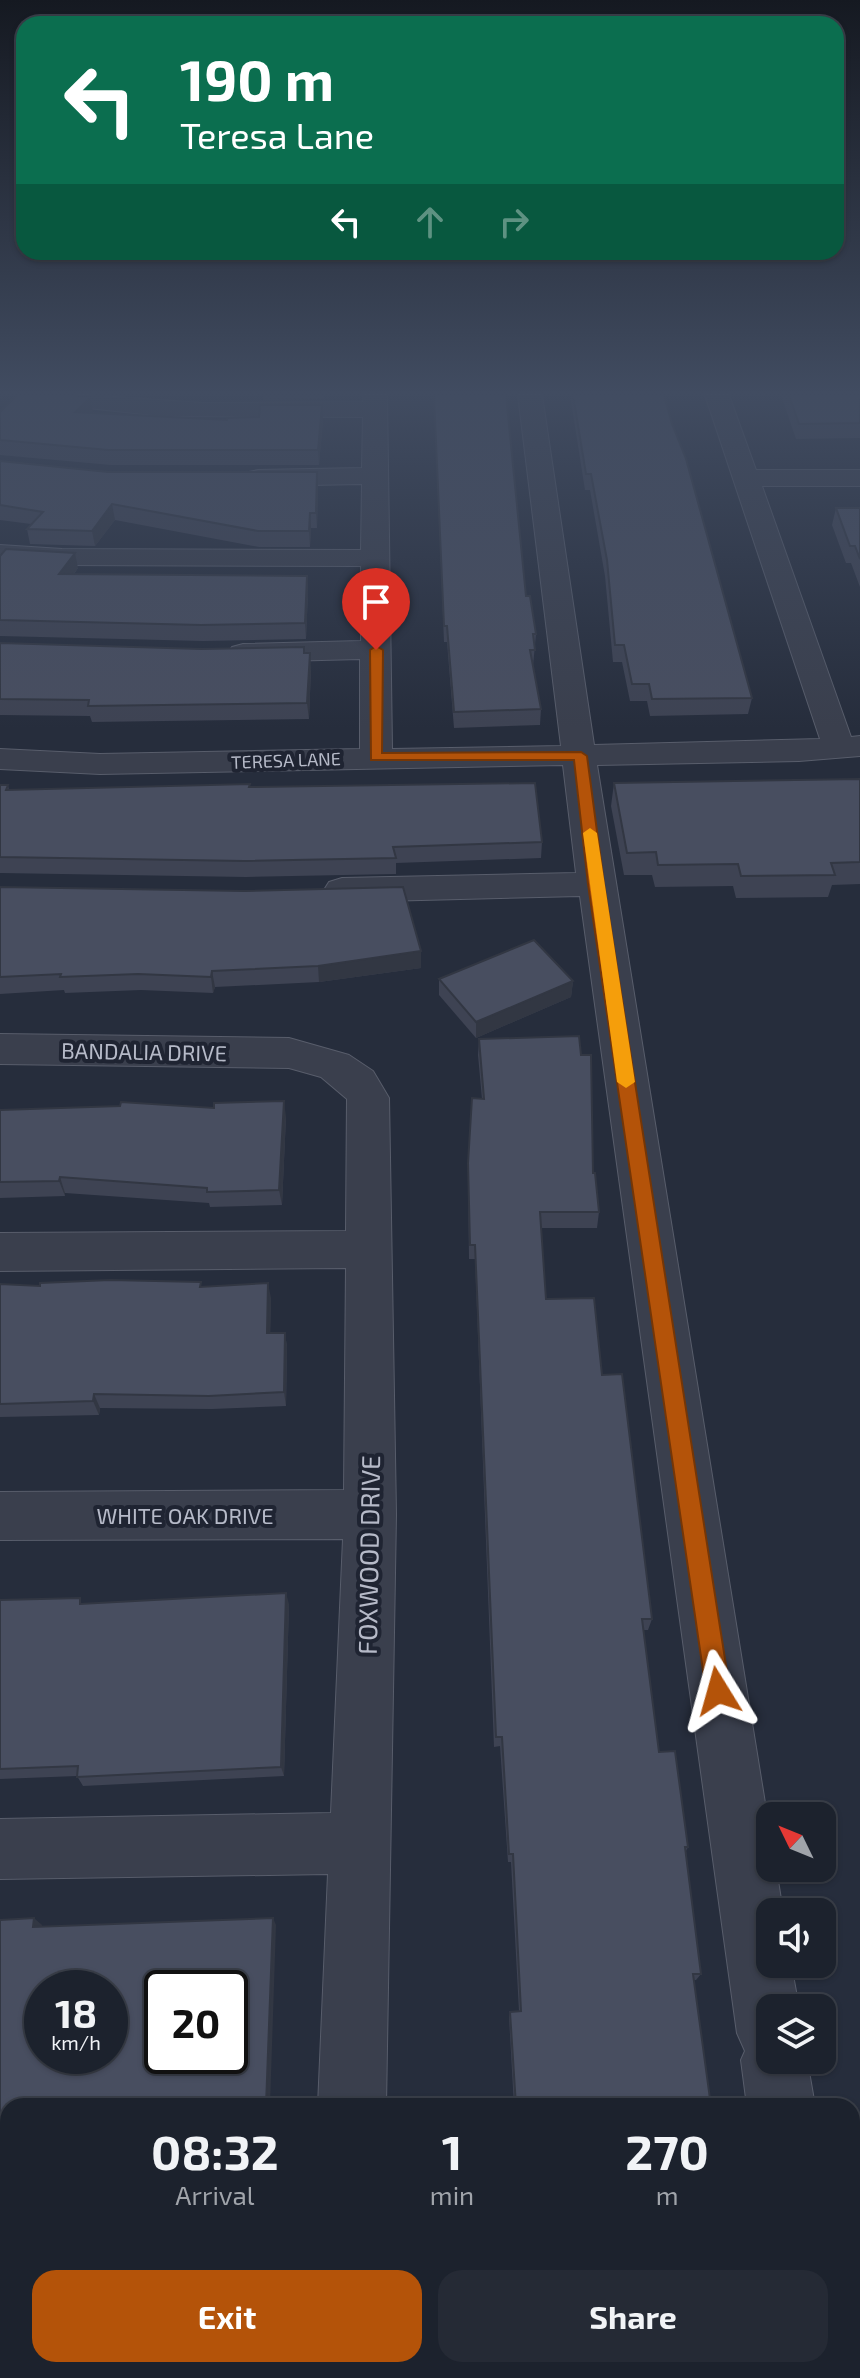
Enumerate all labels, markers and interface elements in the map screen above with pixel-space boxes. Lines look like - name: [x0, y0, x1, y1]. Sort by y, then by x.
- text: 190 m: [180, 45, 334, 112]
- icon: left: [48, 48, 152, 152]
- text: Teresa Lane: [180, 113, 374, 156]
- icon: left: [324, 200, 368, 244]
- icon: ahead: [408, 200, 452, 244]
- icon: right: [492, 200, 536, 244]
- pin: [342, 568, 410, 650]
- icon: arrive: [354, 580, 398, 624]
- street label: TERESA LANE: [231, 747, 341, 773]
- street label: BANDALIA DRIVE: [61, 1037, 227, 1065]
- street label: FOXWOOD DRIVE: [351, 1455, 385, 1655]
- street label: WHITE OAK DRIVE: [97, 1502, 274, 1528]
- position arrow: [676, 1649, 760, 1733]
- north arrow: [756, 1802, 836, 1882]
- map controls: [756, 1802, 836, 2074]
- button: sound: [756, 1898, 836, 1978]
- speed limit sign: 20: [144, 1970, 248, 2074]
- text: 18: [55, 1988, 97, 2036]
- button: layers: [756, 1994, 836, 2074]
- text: km/h: [51, 2030, 101, 2054]
- text: 08:32: [151, 2122, 279, 2180]
- text: 1: [442, 2122, 462, 2180]
- text: 270: [625, 2122, 709, 2180]
- text: Arrival: [175, 2179, 254, 2210]
- text: min: [430, 2179, 474, 2210]
- text: m: [656, 2179, 678, 2210]
- button: Exit: [32, 2270, 422, 2362]
- button: Share: [438, 2270, 828, 2362]

